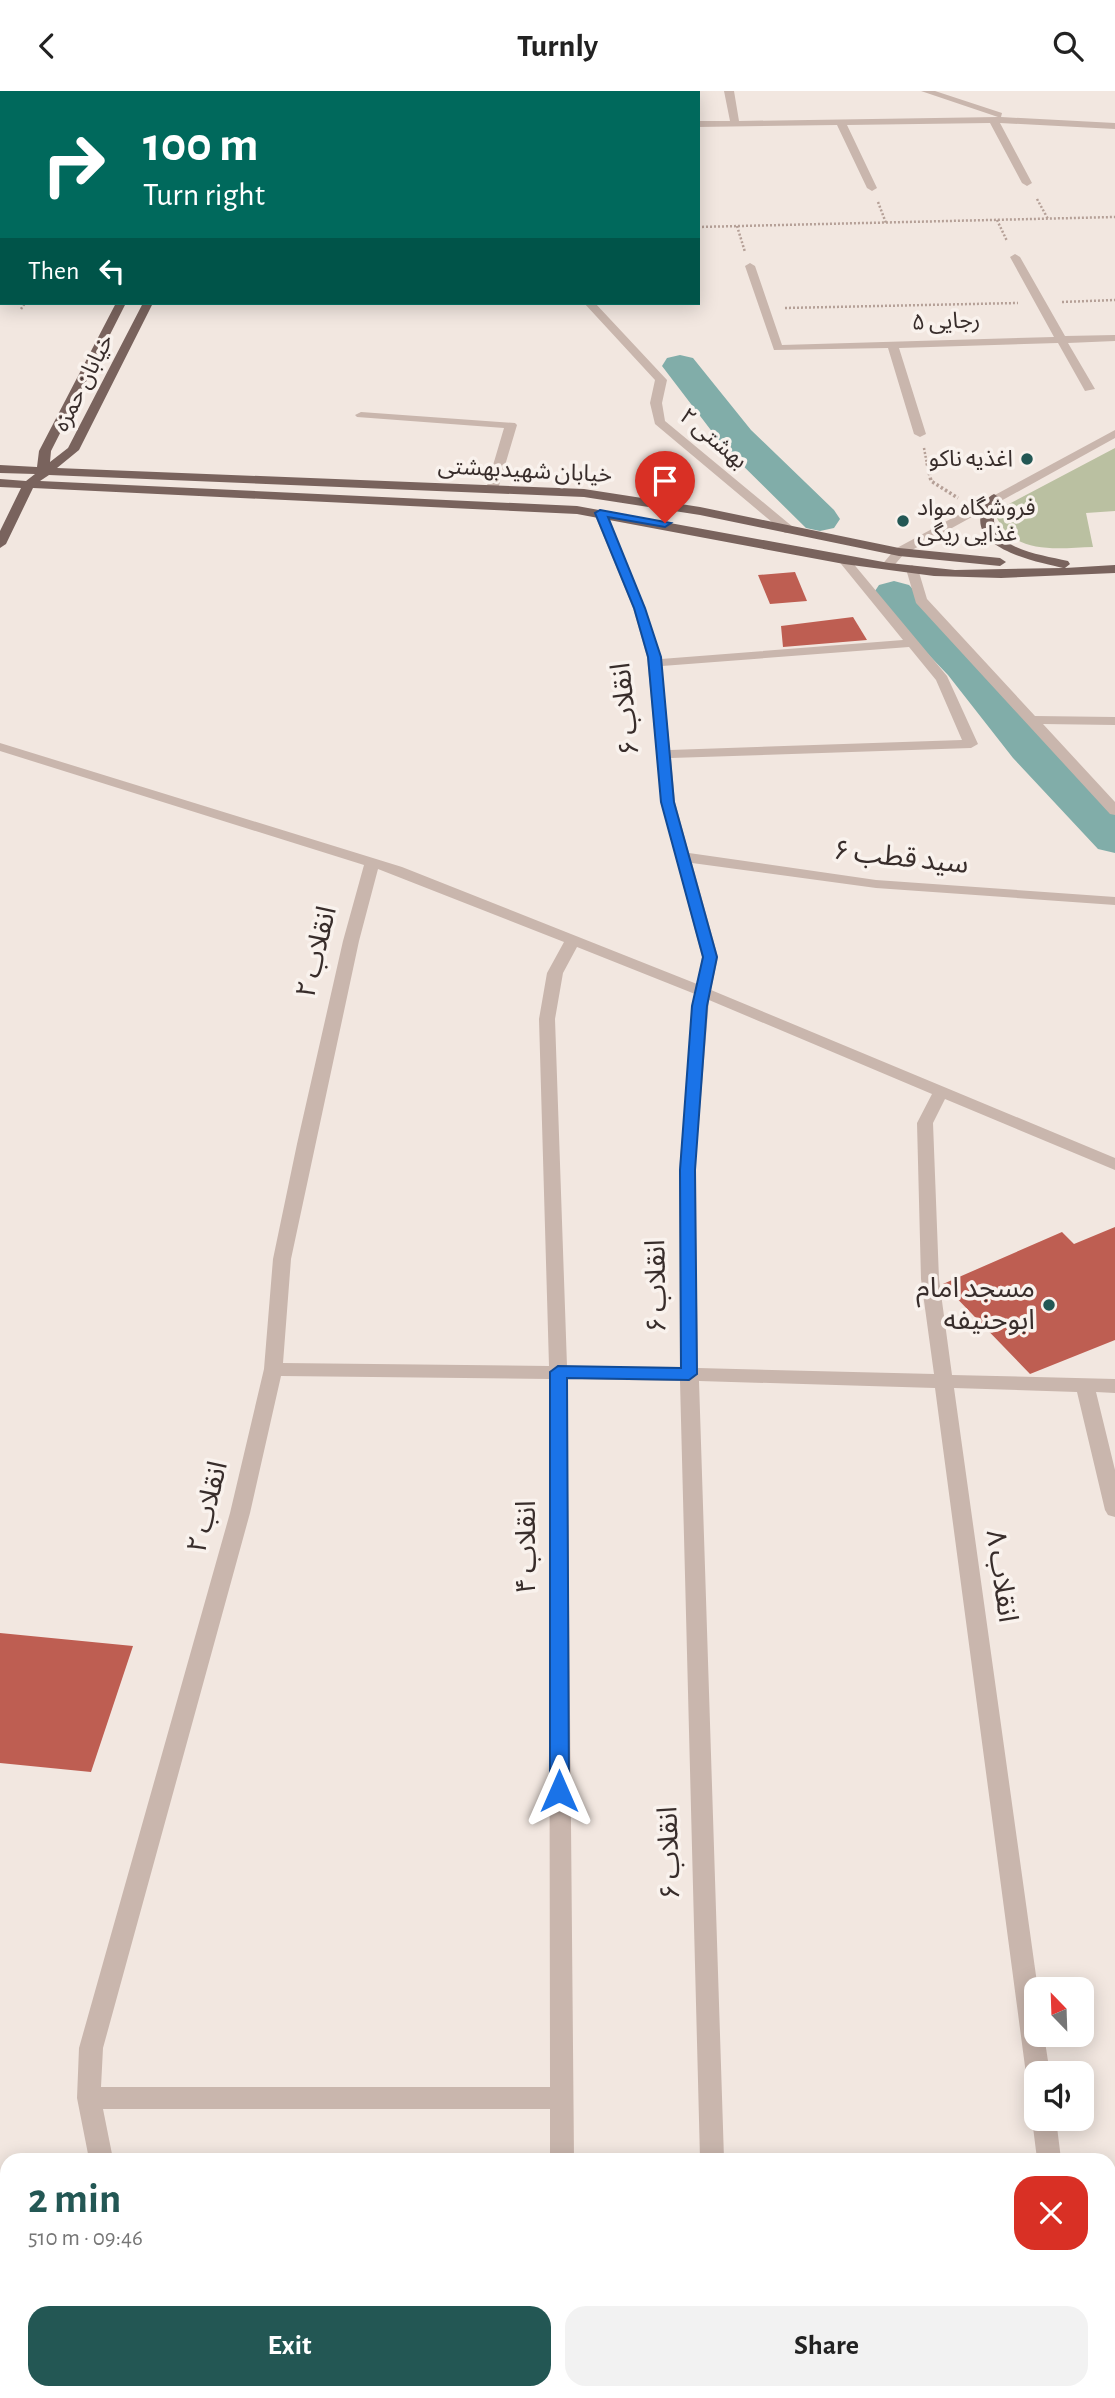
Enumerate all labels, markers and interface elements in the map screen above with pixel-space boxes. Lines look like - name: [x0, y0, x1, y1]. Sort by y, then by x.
- icon: back: [28, 27, 66, 65]
- icon: search: [1049, 27, 1087, 65]
- text: Turnly: [517, 30, 598, 62]
- icon: right: [28, 119, 119, 210]
- text: 100 m: [143, 121, 259, 170]
- text: Turn right: [143, 179, 265, 211]
- icon: left: [93, 252, 131, 290]
- text: Then: [28, 258, 79, 284]
- street label: رجایی ۵: [911, 309, 981, 336]
- street label: خیابان حمزه: [50, 331, 119, 436]
- street label: بهشتی ۲: [675, 405, 751, 473]
- place label: اغذیه ناکو: [929, 448, 1013, 472]
- pin: [635, 451, 695, 523]
- marker: اغذیه ناکو: [1019, 451, 1035, 467]
- street label: خیابان شهیدبهشتی: [437, 455, 613, 487]
- icon: arrive: [646, 462, 684, 500]
- place label: فروشگاه مواد غذایی ریگی: [917, 496, 1036, 547]
- marker: فروشگاه مواد غذایی ریگی: [895, 513, 911, 529]
- street label: انقلاب ۶: [607, 661, 645, 757]
- street label: سید قطب ۶: [832, 837, 970, 879]
- street label: انقلاب ۲: [292, 903, 342, 1001]
- street label: انقلاب ۶: [642, 1239, 672, 1333]
- place label: مسجد امام ابوحنیفه: [916, 1275, 1035, 1336]
- marker: مسجد امام ابوحنیفه: [1041, 1297, 1057, 1313]
- street label: انقلاب ۲: [183, 1458, 233, 1556]
- street label: انقلاب ۴: [513, 1500, 541, 1594]
- street label: انقلاب ۸: [981, 1528, 1021, 1624]
- position arrow: [522, 1754, 596, 1828]
- street label: انقلاب ۶: [654, 1806, 686, 1900]
- north arrow: [1024, 1977, 1094, 2047]
- map controls: [1024, 1977, 1094, 2131]
- button: sound: [1024, 2061, 1094, 2131]
- button: close: [1014, 2176, 1088, 2250]
- text: 2 min: [28, 2178, 121, 2220]
- text: 510 m · 09:46: [28, 2227, 143, 2250]
- button: Exit: [28, 2306, 551, 2386]
- button: Share: [565, 2306, 1088, 2386]

